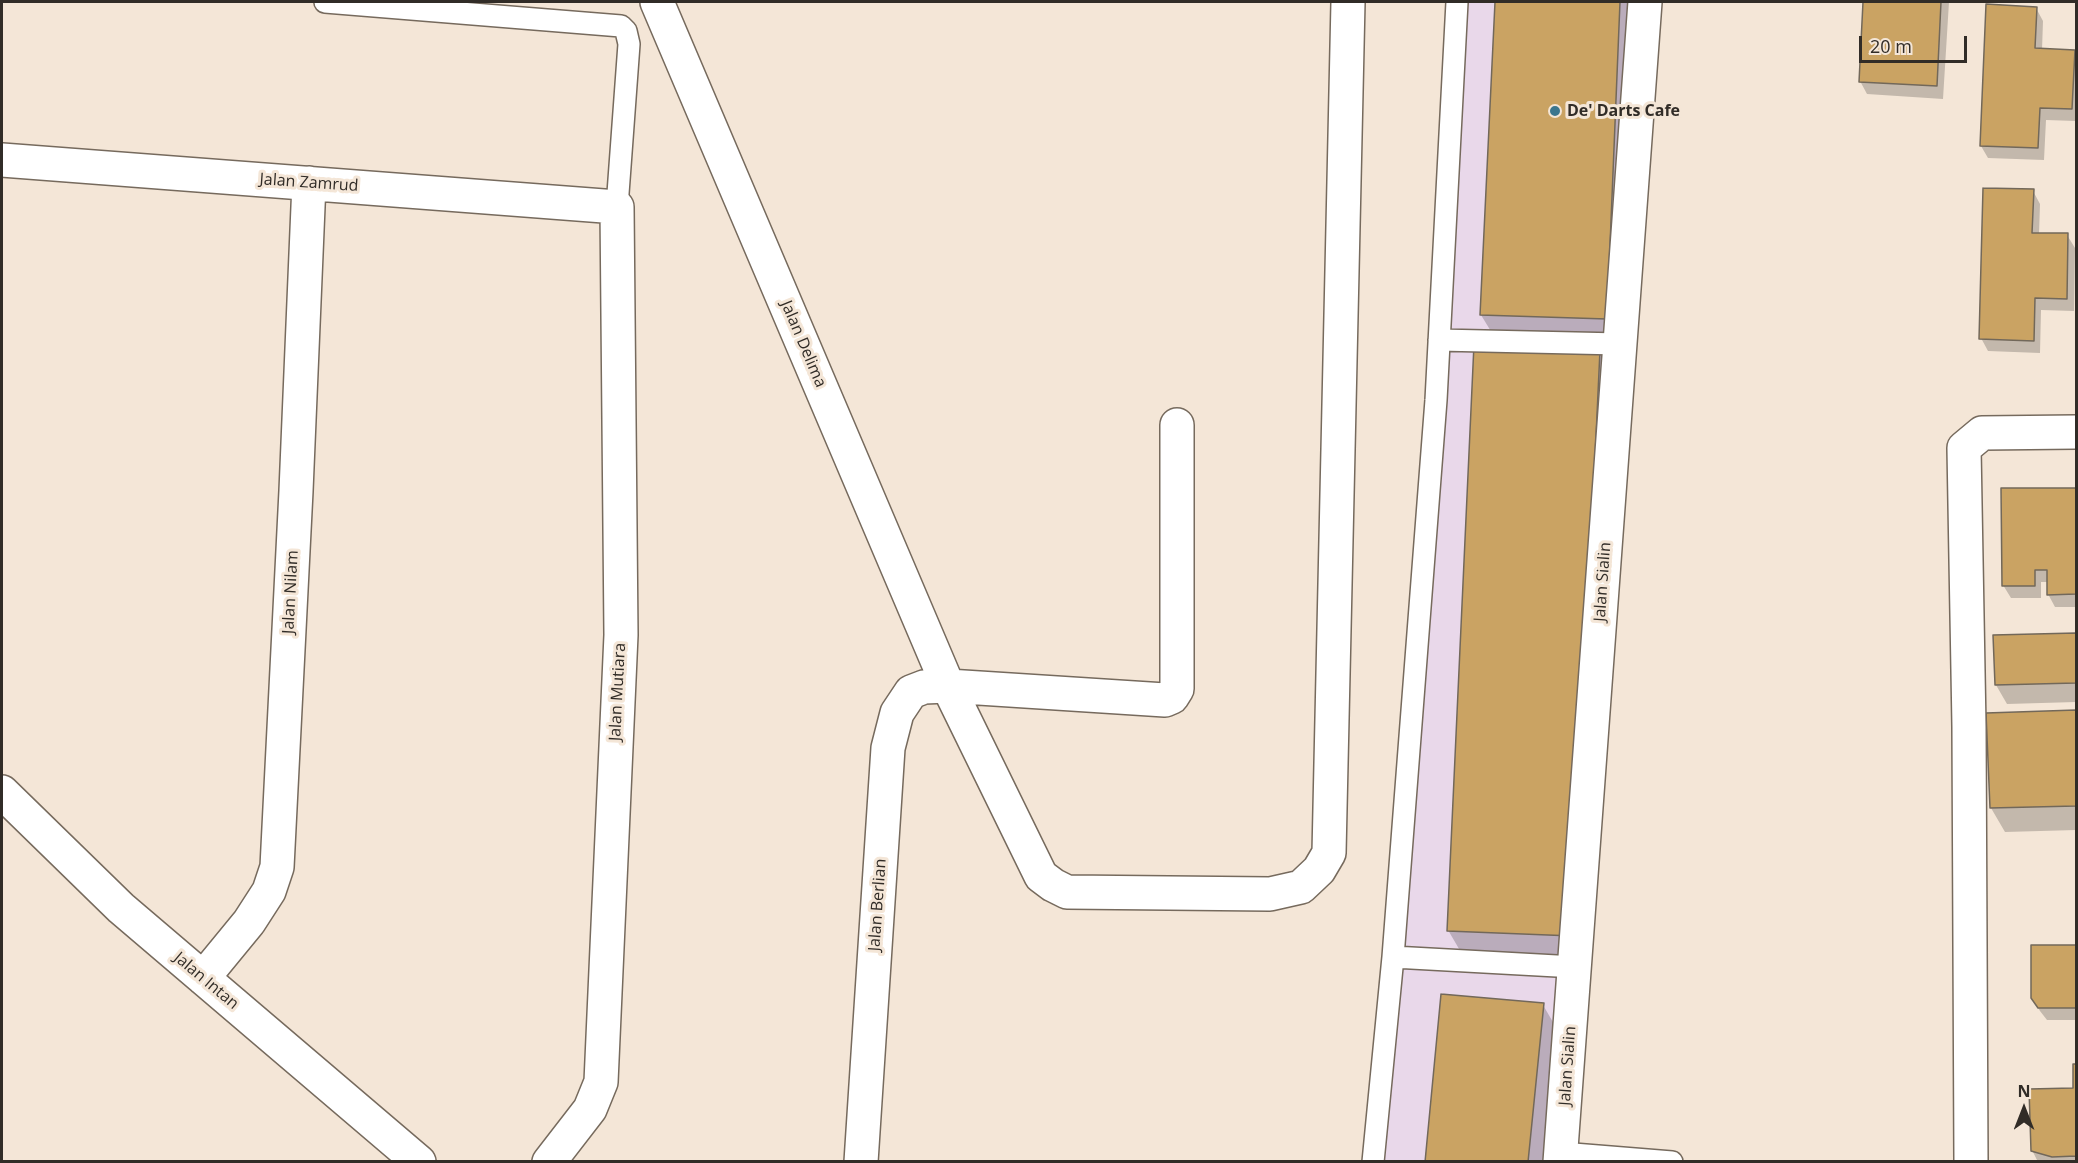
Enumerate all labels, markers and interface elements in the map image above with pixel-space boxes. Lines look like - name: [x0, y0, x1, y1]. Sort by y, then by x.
- scale bar: [1862, 24, 1970, 62]
- text: 20 m: [1870, 34, 1912, 58]
- place label: De' Darts Cafe: [1567, 101, 1680, 121]
- marker: De' Darts Cafe: [1548, 104, 1562, 118]
- street label: Jalan Zamrud: [259, 170, 359, 196]
- street label: Jalan Delima: [776, 298, 830, 390]
- street label: Jalan Sialin: [1591, 542, 1615, 622]
- street label: Jalan Nilam: [279, 550, 303, 634]
- street label: Jalan Mutiara: [606, 642, 630, 742]
- street label: Jalan Berlian: [865, 858, 891, 952]
- street label: Jalan Intan: [170, 948, 242, 1014]
- street label: Jalan Sialin: [1556, 1026, 1580, 1106]
- north arrow: [1994, 1079, 2054, 1139]
- text: N: [2017, 1080, 2031, 1102]

